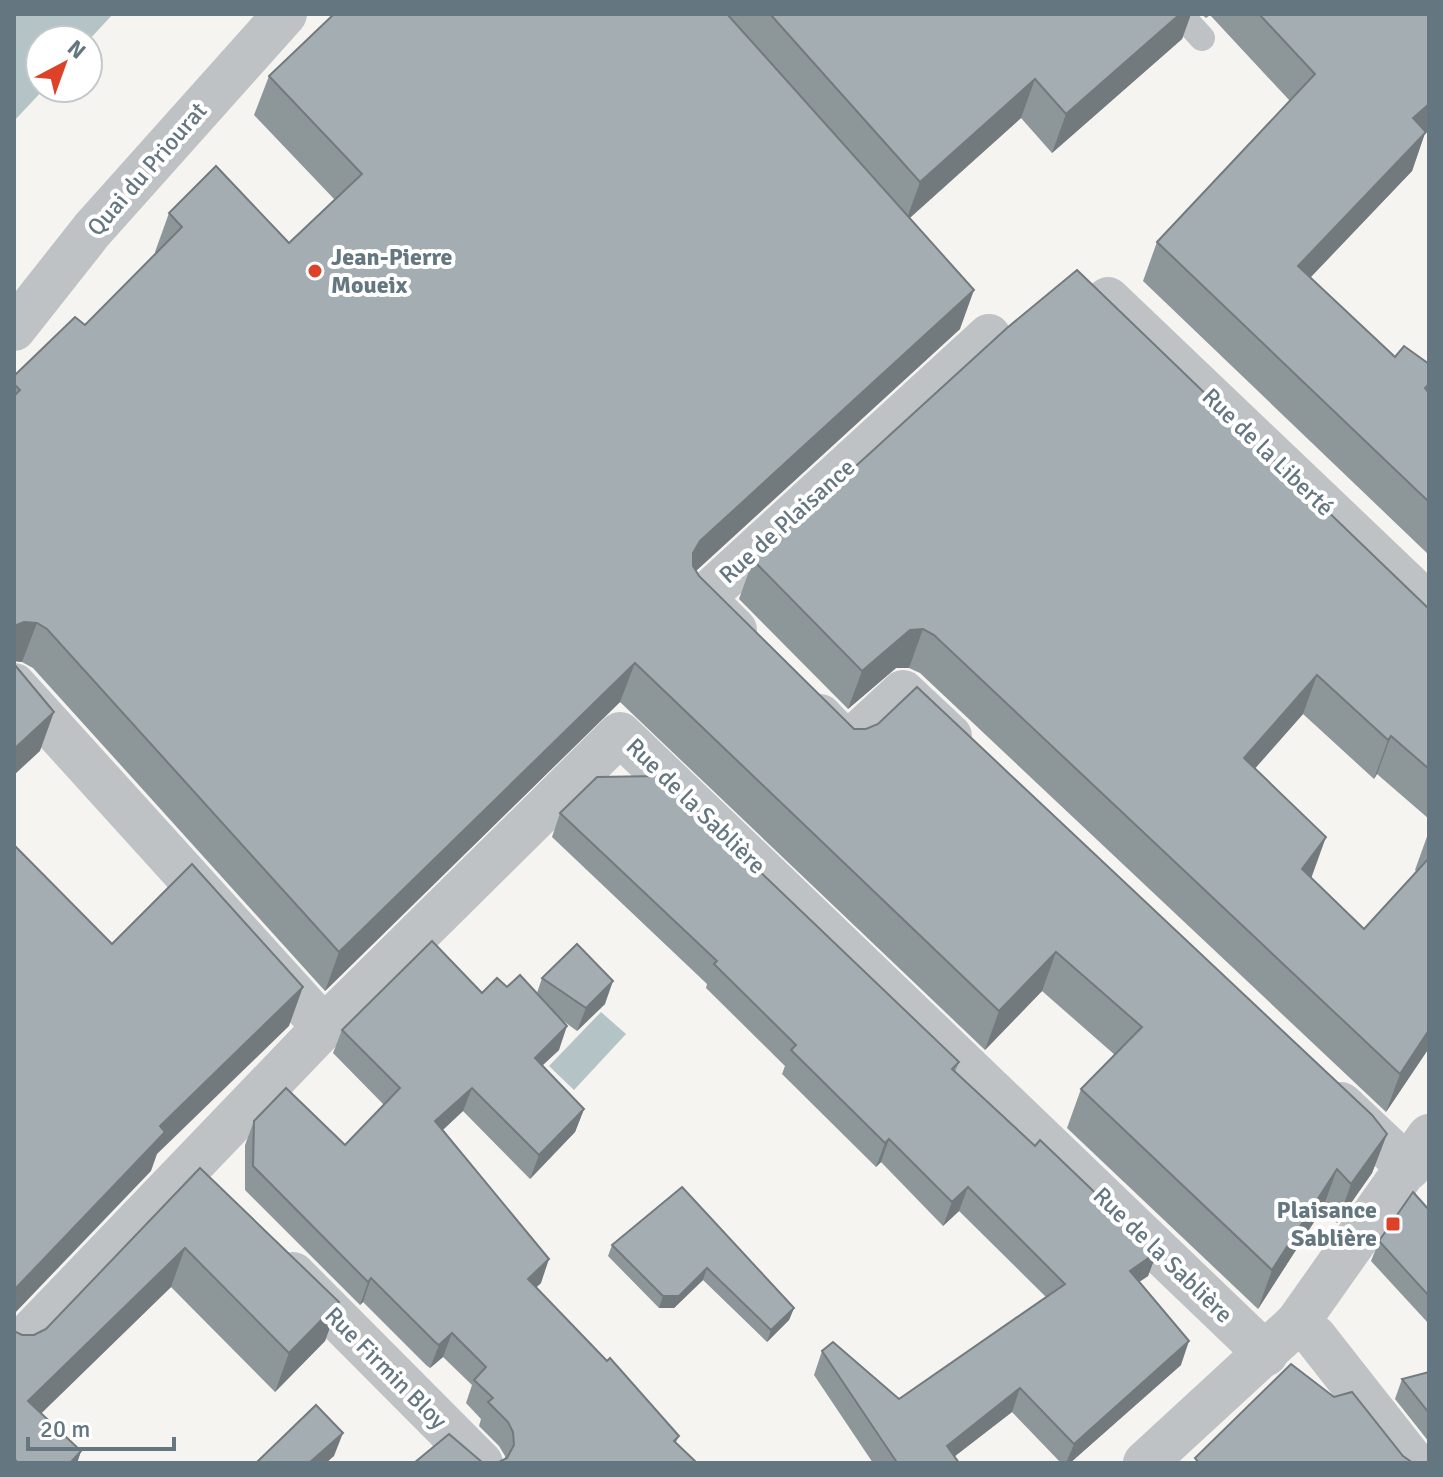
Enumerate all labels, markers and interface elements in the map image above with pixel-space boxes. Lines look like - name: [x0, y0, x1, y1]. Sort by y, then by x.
- north arrow: [24, 24, 104, 104]
- text: N: [62, 34, 91, 64]
- street label: Quai du Priourat: [81, 96, 213, 242]
- place label: Jean-Pierre Moueix: [331, 242, 453, 300]
- marker: Jean-Pierre Moueix: [306, 262, 324, 280]
- street label: Rue de la Liberté: [1196, 382, 1340, 522]
- street label: Rue de Plaisance: [713, 452, 861, 590]
- street label: Rue de la Sablière: [620, 732, 772, 880]
- street label: Rue de la Sablière: [1087, 1181, 1239, 1329]
- place label: Plaisance Sablière: [1277, 1195, 1377, 1253]
- marker: Plaisance Sablière: [1384, 1215, 1402, 1233]
- street label: Rue Firmin Bloy: [319, 1301, 453, 1435]
- scale bar: [28, 1401, 174, 1451]
- text: 20 m: [40, 1414, 90, 1444]

